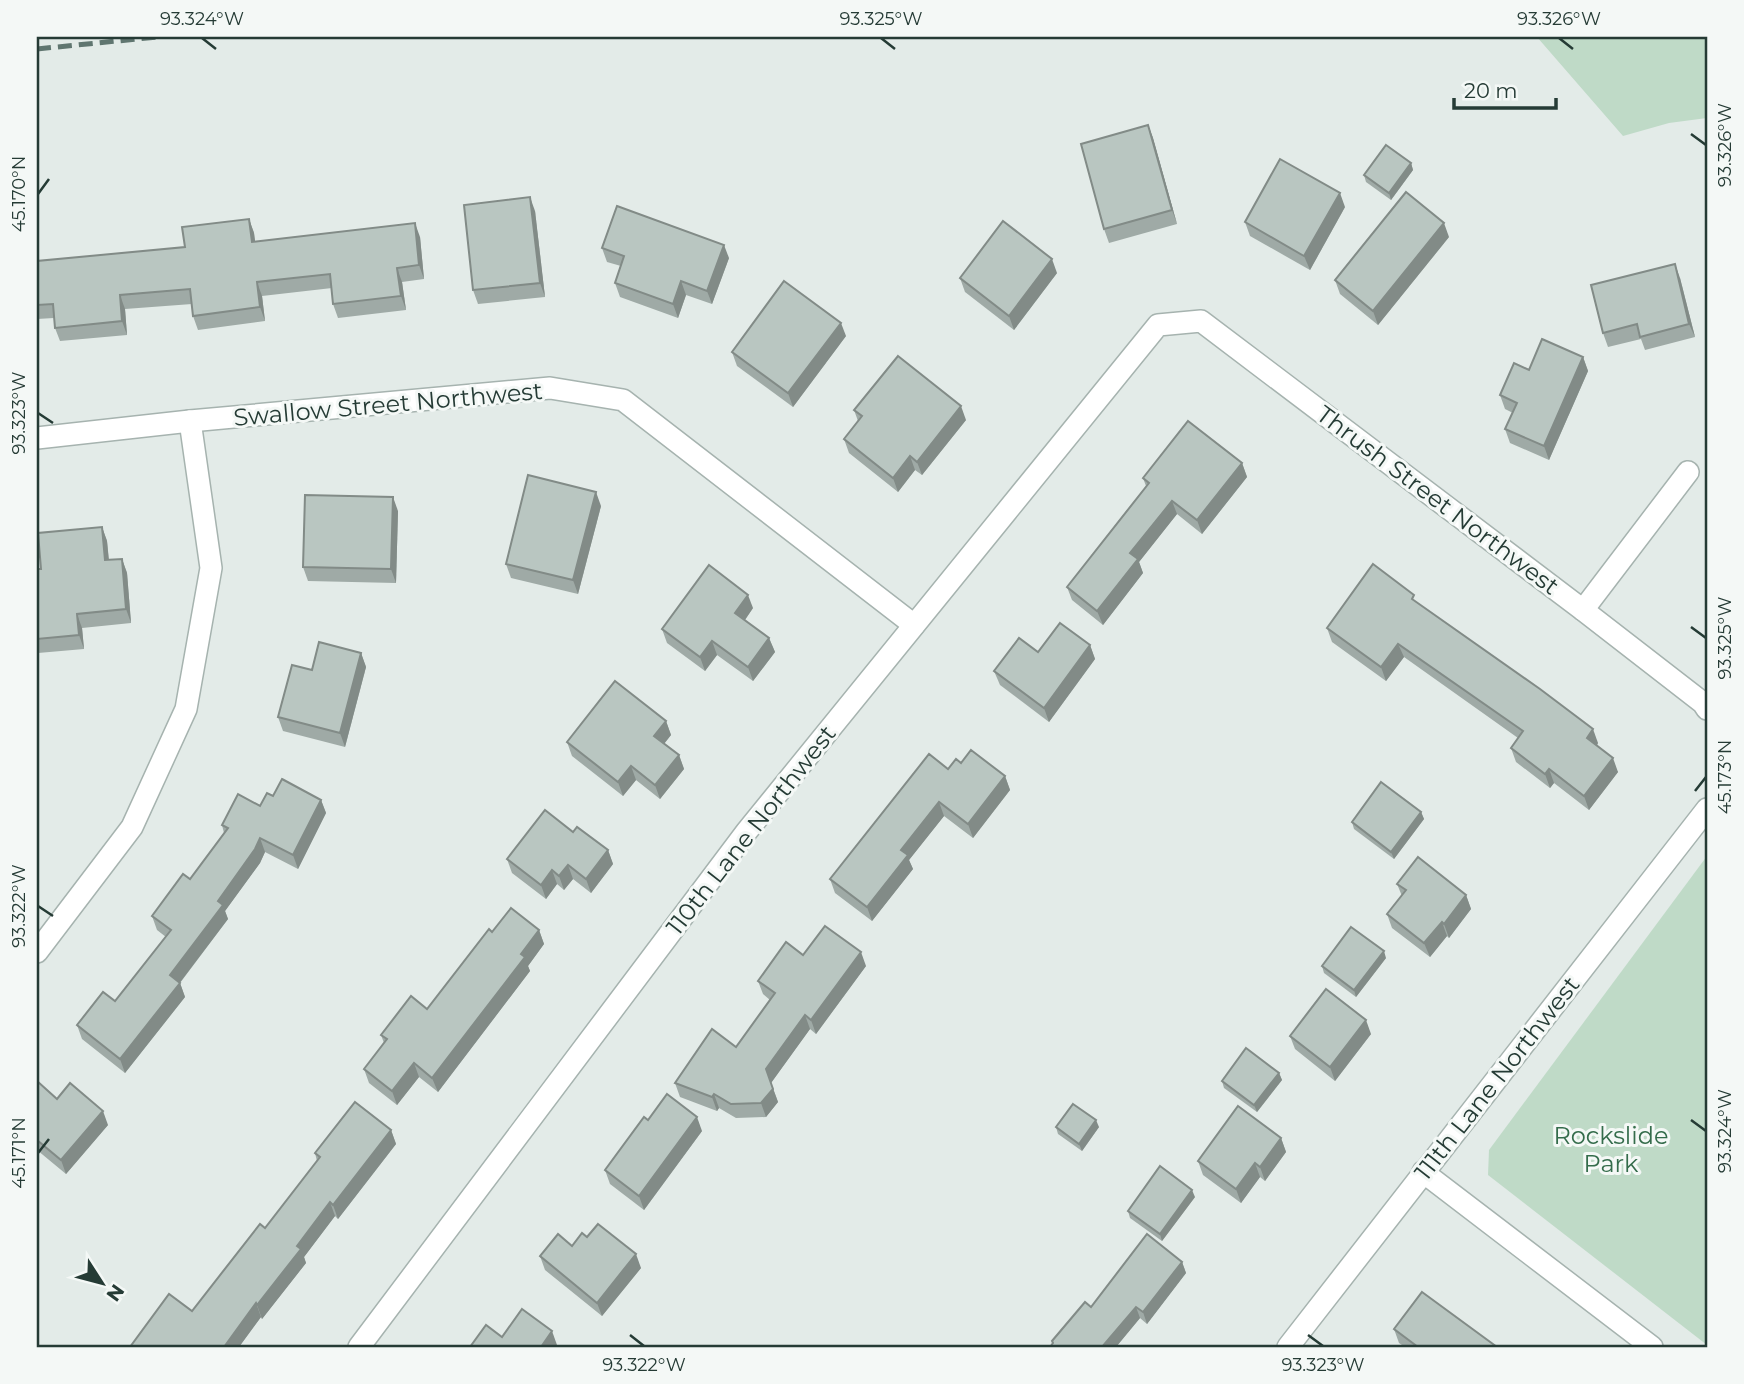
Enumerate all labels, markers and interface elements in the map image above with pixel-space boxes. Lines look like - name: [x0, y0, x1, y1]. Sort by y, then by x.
- text: 93.324°W: [160, 8, 244, 30]
- text: 93.325°W: [839, 8, 923, 30]
- text: 93.326°W: [1517, 8, 1601, 30]
- scale bar: [1454, 66, 1555, 110]
- text: 20 m: [1464, 78, 1518, 103]
- text: 93.326°W: [1714, 103, 1736, 187]
- text: 45.170°N: [8, 156, 30, 232]
- text: 93.323°W: [8, 371, 30, 455]
- street label: Swallow Street Northwest: [232, 376, 544, 432]
- street label: Thrush Street Northwest: [1311, 399, 1565, 601]
- text: 93.325°W: [1714, 596, 1736, 680]
- street label: 110th Lane Northwest: [660, 719, 842, 941]
- text: 45.173°N: [1714, 740, 1736, 814]
- text: 93.322°W: [8, 864, 30, 948]
- street label: 111th Lane Northwest: [1408, 970, 1586, 1186]
- text: 93.324°W: [1714, 1089, 1736, 1173]
- text: 45.171°N: [8, 1117, 30, 1189]
- park label: Rockslide Park: [1553, 1121, 1669, 1178]
- north arrow: [66, 1248, 136, 1318]
- text: N: [102, 1280, 129, 1306]
- text: 93.322°W: [602, 1354, 686, 1376]
- text: 93.323°W: [1281, 1354, 1365, 1376]

